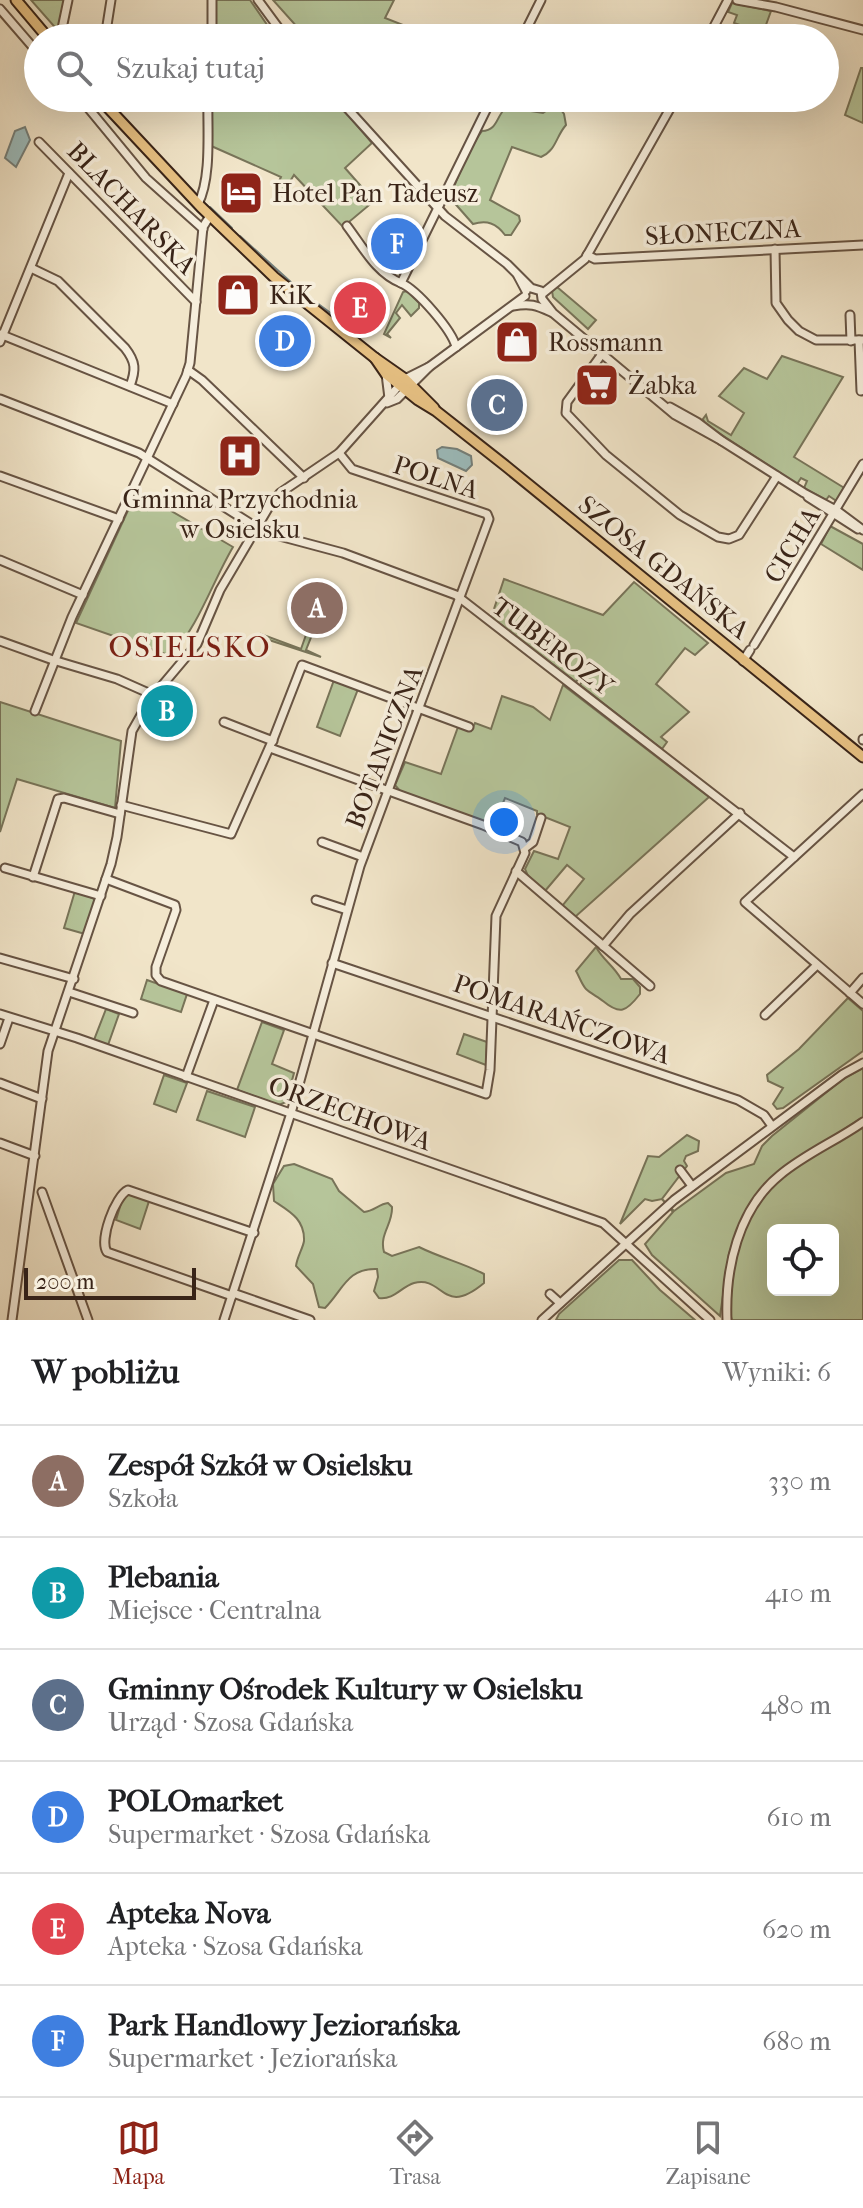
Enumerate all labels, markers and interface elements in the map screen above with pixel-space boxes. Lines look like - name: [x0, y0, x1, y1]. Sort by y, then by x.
- search box: [24, 24, 839, 112]
- icon: search: [52, 46, 96, 90]
- text: Szukaj tutaj: [116, 51, 265, 86]
- street label: BLACHARSKA: [61, 136, 203, 282]
- hotel icon: Hotel Pan Tadeusz: [217, 169, 265, 217]
- place label: Hotel Pan Tadeusz: [272, 178, 478, 209]
- street label: SŁONECZNA: [644, 213, 803, 252]
- pin: F: [371, 214, 423, 274]
- shop icon: KiK: [214, 271, 262, 319]
- pin: E: [334, 278, 386, 338]
- place label: KiK: [269, 280, 316, 311]
- pin: D: [259, 311, 311, 371]
- shop icon: Rossmann: [493, 318, 541, 366]
- place label: Rossmann: [548, 327, 663, 358]
- supermarket icon: Żabka: [573, 361, 621, 409]
- place label: Żabka: [628, 369, 697, 401]
- pin: C: [471, 375, 523, 435]
- hospital icon: Gminna Przychodnia w Osielsku: [216, 432, 264, 480]
- street label: POLNA: [389, 449, 483, 506]
- place label: Gminna Przychodnia w Osielsku: [122, 484, 359, 545]
- street label: SZOSA GDAŃSKA: [572, 488, 757, 646]
- street label: CICHA: [758, 501, 827, 589]
- pin: A: [291, 578, 343, 638]
- street label: TUBEROZY: [486, 591, 621, 703]
- district label: OSIELSKO: [108, 630, 272, 665]
- street label: BOTANICZNA: [339, 660, 430, 833]
- pin: B: [141, 681, 193, 741]
- your location: [484, 802, 524, 842]
- street label: POMARAŃCZOWA: [449, 967, 676, 1072]
- street label: ORZECHOWA: [264, 1070, 437, 1158]
- map controls: [767, 1224, 839, 1296]
- button: locate: [767, 1224, 839, 1296]
- scale bar: [24, 1264, 196, 1300]
- text: 200 m: [36, 1269, 95, 1295]
- text: W pobliżu: [32, 1352, 179, 1392]
- text: Wyniki: 6: [723, 1357, 831, 1388]
- text: Zespół Szkół w Osielsku: [108, 1448, 412, 1483]
- text: A: [50, 1466, 66, 1497]
- text: 330 m: [768, 1466, 831, 1497]
- text: Szkoła: [108, 1483, 178, 1514]
- text: Plebania: [108, 1560, 219, 1595]
- text: B: [50, 1578, 66, 1609]
- text: 410 m: [765, 1578, 831, 1609]
- text: Miejsce · Centralna: [108, 1595, 321, 1626]
- text: Gminny Ośrodek Kultury w Osielsku: [108, 1672, 583, 1707]
- text: C: [49, 1690, 67, 1721]
- text: 480 m: [761, 1690, 831, 1721]
- text: Urząd · Szosa Gdańska: [108, 1707, 353, 1738]
- text: POLOmarket: [108, 1784, 283, 1819]
- text: D: [48, 1802, 68, 1833]
- text: 610 m: [766, 1802, 831, 1833]
- text: Supermarket · Szosa Gdańska: [108, 1819, 430, 1850]
- text: Apteka Nova: [108, 1896, 270, 1931]
- text: E: [50, 1914, 66, 1945]
- text: 620 m: [762, 1914, 831, 1945]
- text: Apteka · Szosa Gdańska: [108, 1931, 363, 1962]
- text: Park Handlowy Jeziorańska: [108, 2008, 459, 2043]
- text: F: [51, 2026, 65, 2057]
- text: 680 m: [762, 2026, 831, 2057]
- text: Supermarket · Jeziorańska: [108, 2043, 397, 2074]
- tab: Mapa: [112, 2116, 165, 2190]
- tab: Trasa: [390, 2116, 441, 2190]
- tab: Zapisane: [665, 2116, 751, 2190]

